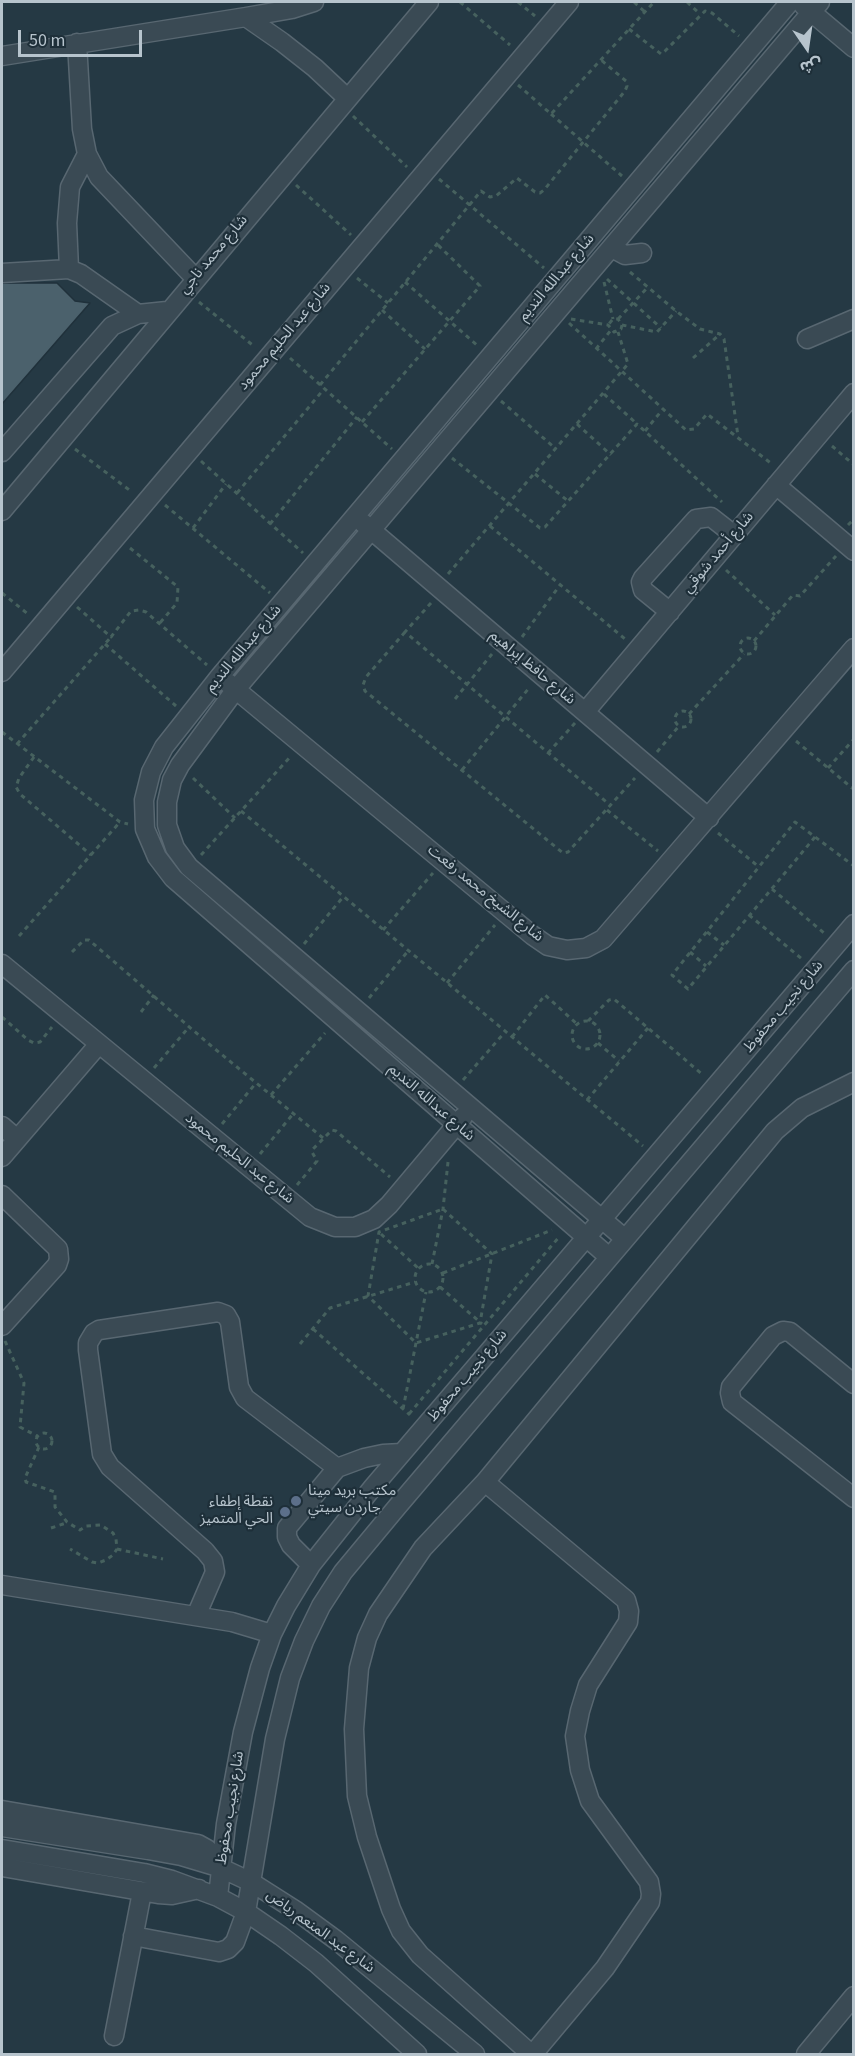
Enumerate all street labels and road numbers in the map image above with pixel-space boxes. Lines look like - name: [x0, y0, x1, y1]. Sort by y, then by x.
- street label: شارع محمد ناجي: [176, 212, 252, 298]
- street label: شارع عبدالله النديم: [515, 231, 599, 325]
- street label: شارع عبد الحليم محمود: [235, 280, 335, 394]
- street label: شارع أحمد شوقي: [680, 509, 758, 597]
- street label: شارع عبدالله النديم: [202, 602, 286, 696]
- street label: شارع حافظ إبراهيم: [485, 627, 579, 709]
- street label: شارع الشيخ محمد رفعت: [423, 842, 547, 946]
- street label: شارع نجيب محفوظ: [740, 957, 828, 1057]
- street label: شارع عبدالله النديم: [384, 1061, 478, 1145]
- street label: شارع عبد الحليم محمود: [181, 1110, 297, 1208]
- street label: شارع نجيب محفوظ: [424, 1326, 512, 1426]
- street label: شارع نجيب محفوظ: [213, 1750, 249, 1866]
- street label: شارع عبد المنعم رياض: [262, 1887, 378, 1977]

